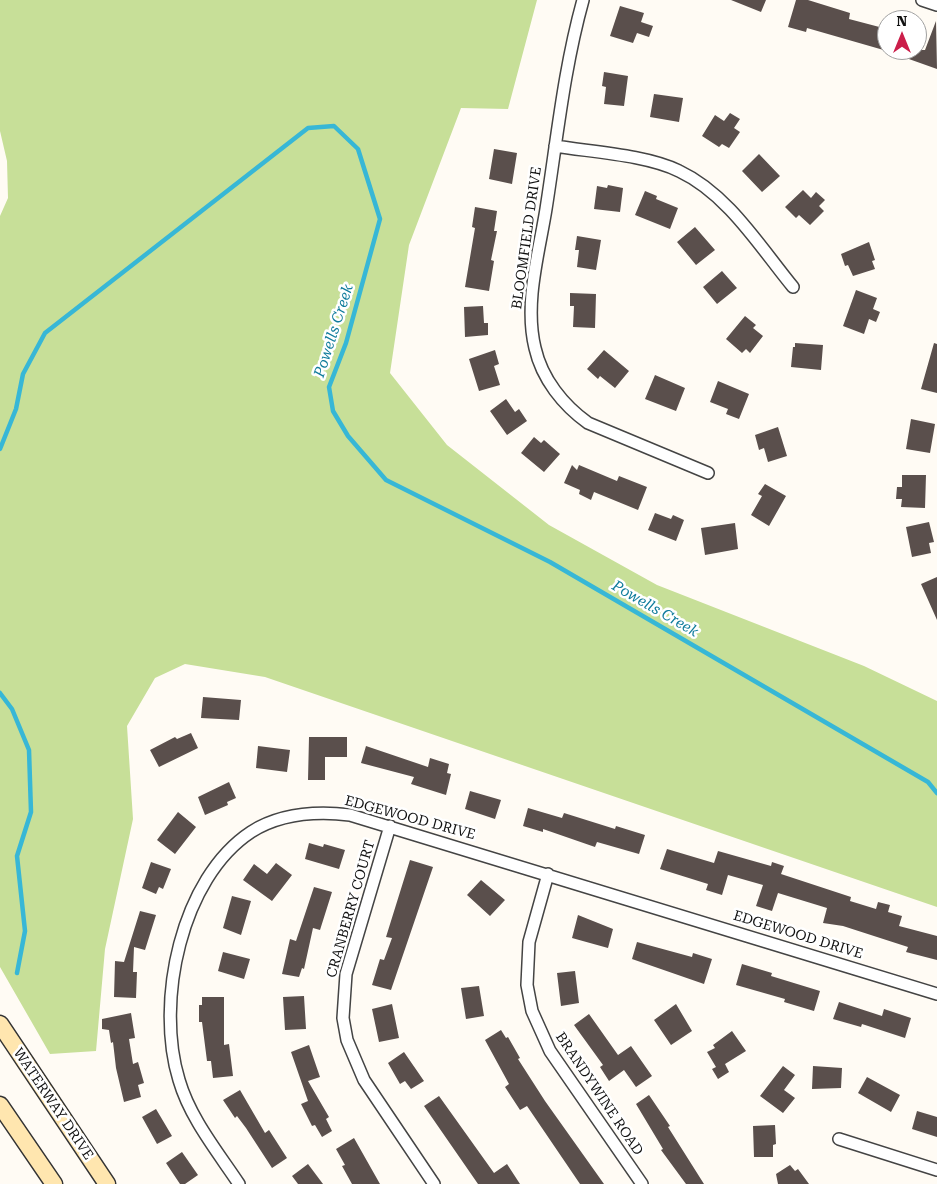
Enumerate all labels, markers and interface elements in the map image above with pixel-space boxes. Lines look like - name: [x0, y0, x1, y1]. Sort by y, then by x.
- north arrow: [877, 10, 927, 60]
- text: N: [897, 13, 907, 29]
- street label: BLOOMFIELD DRIVE: [509, 166, 545, 310]
- water label: Powells Creek: [310, 282, 358, 380]
- water label: Powells Creek: [609, 577, 701, 641]
- street label: EDGEWOOD DRIVE: [343, 792, 477, 844]
- street label: CRANBERRY COURT: [323, 838, 379, 980]
- street label: EDGEWOOD DRIVE: [731, 907, 865, 963]
- street label: BRANDYWINE ROAD: [552, 1029, 646, 1159]
- street label: WATERWAY DRIVE: [9, 1045, 97, 1163]

